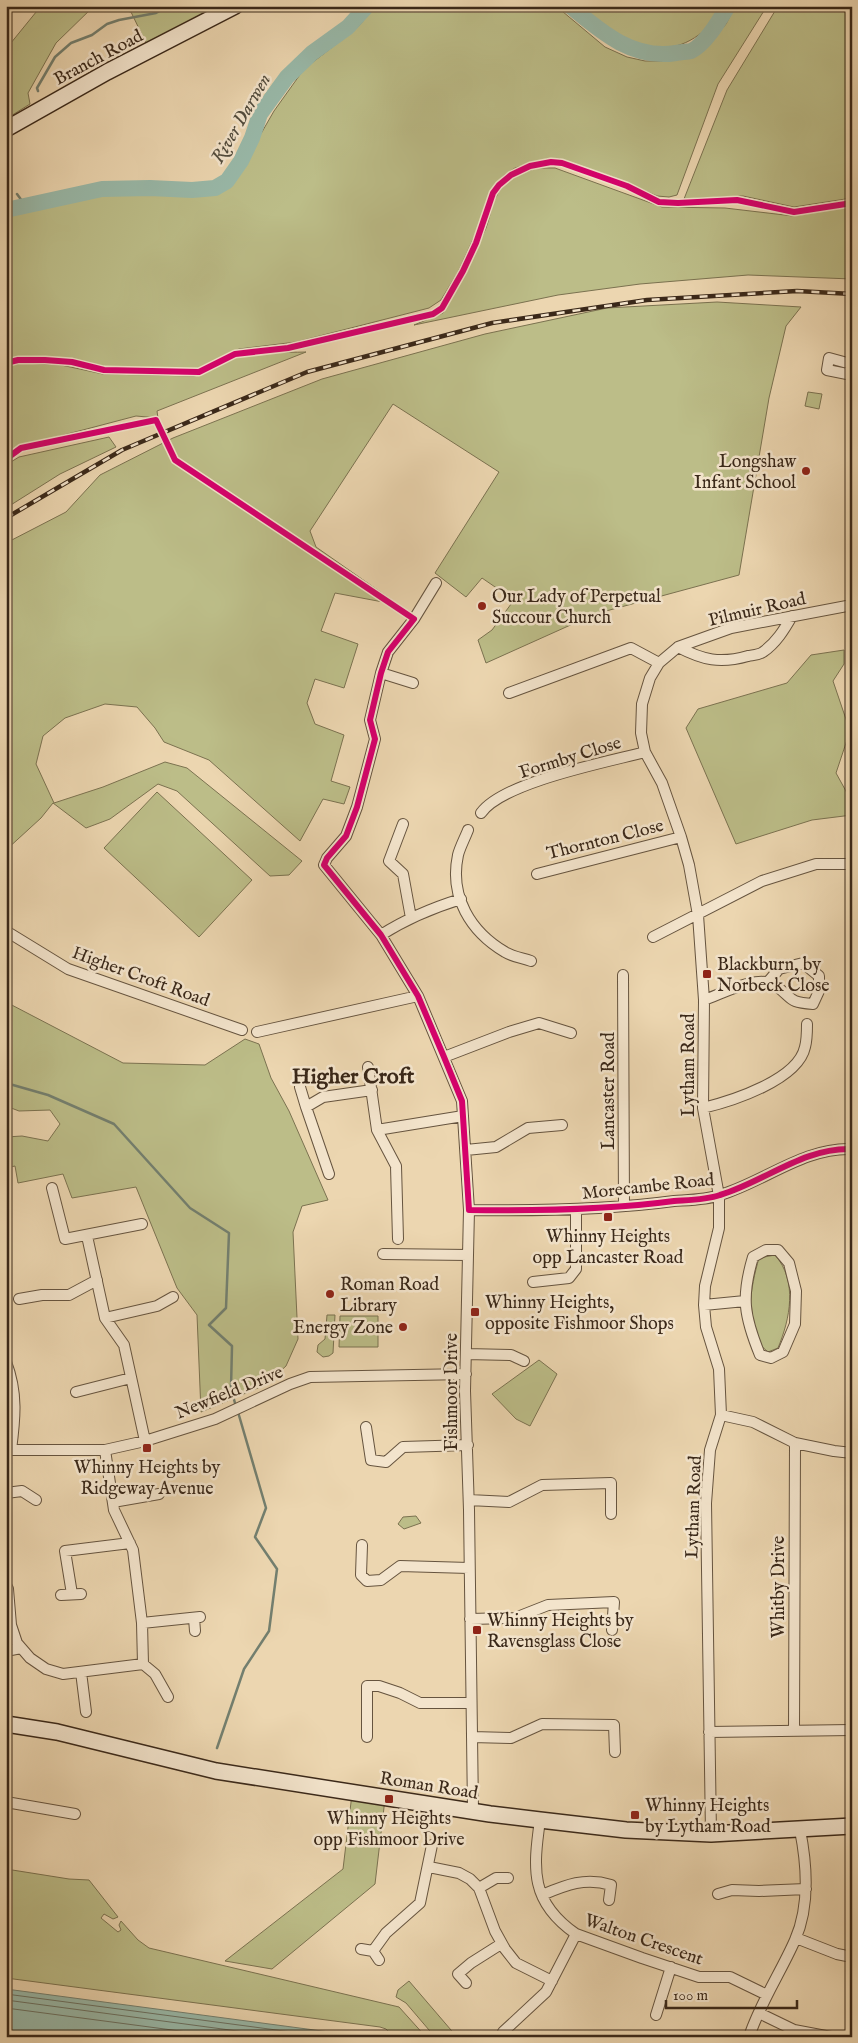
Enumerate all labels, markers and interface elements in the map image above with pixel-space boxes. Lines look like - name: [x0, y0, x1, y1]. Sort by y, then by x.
- street label: Branch Road: [50, 25, 148, 91]
- water label: River Darwen: [206, 70, 277, 168]
- place label: Longshaw Infant School: [694, 451, 797, 495]
- marker: Longshaw Infant School: [800, 465, 812, 477]
- place label: Our Lady of Perpetual Succour Church: [492, 586, 661, 630]
- street label: Pilmuir Road: [706, 588, 809, 633]
- marker: Our Lady of Perpetual Succour Church: [476, 600, 488, 612]
- street label: Formby Close: [517, 732, 624, 785]
- street label: Thornton Close: [544, 815, 666, 866]
- street label: Higher Croft Road: [69, 942, 213, 1013]
- place label: Blackburn, by Norbeck Close: [717, 954, 829, 998]
- marker: Blackburn, by Norbeck Close: [701, 968, 713, 980]
- street label: Lytham Road: [678, 1013, 701, 1117]
- street label: Lancaster Road: [598, 1032, 621, 1150]
- district label: Higher Croft: [292, 1063, 415, 1091]
- street label: Morecambe Road: [581, 1169, 716, 1206]
- marker: Whinny Heights opp Lancaster Road: [602, 1211, 614, 1223]
- place label: Whinny Heights opp Lancaster Road: [533, 1226, 684, 1270]
- place label: Roman Road Library: [340, 1274, 440, 1318]
- marker: Roman Road Library: [324, 1288, 336, 1300]
- place label: Whinny Heights, opposite Fishmoor Shops: [485, 1292, 674, 1336]
- marker: Whinny Heights, opposite Fishmoor Shops: [469, 1306, 481, 1318]
- place label: Energy Zone: [293, 1317, 393, 1340]
- marker: Energy Zone: [397, 1321, 409, 1333]
- street label: Fishmoor Drive: [441, 1333, 464, 1451]
- street label: Newfield Drive: [172, 1361, 287, 1425]
- marker: Whinny Heights by Ridgeway Avenue: [141, 1442, 153, 1454]
- street label: Lytham Road: [681, 1455, 708, 1559]
- place label: Whinny Heights by Ridgeway Avenue: [74, 1457, 220, 1501]
- street label: Whitby Drive: [768, 1536, 791, 1638]
- place label: Whinny Heights by Ravensglass Close: [487, 1610, 634, 1654]
- marker: Whinny Heights by Ravensglass Close: [471, 1624, 483, 1636]
- street label: Roman Road: [378, 1767, 480, 1806]
- marker: Whinny Heights opp Fishmoor Drive: [383, 1793, 395, 1805]
- place label: Whinny Heights by Lytham Road: [645, 1795, 771, 1839]
- place label: Whinny Heights opp Fishmoor Drive: [314, 1808, 464, 1852]
- marker: Whinny Heights by Lytham Road: [629, 1809, 641, 1821]
- street label: Walton Crescent: [581, 1909, 706, 1971]
- scale bar: [666, 1978, 797, 2010]
- text: 100 m: [673, 1986, 709, 2005]

